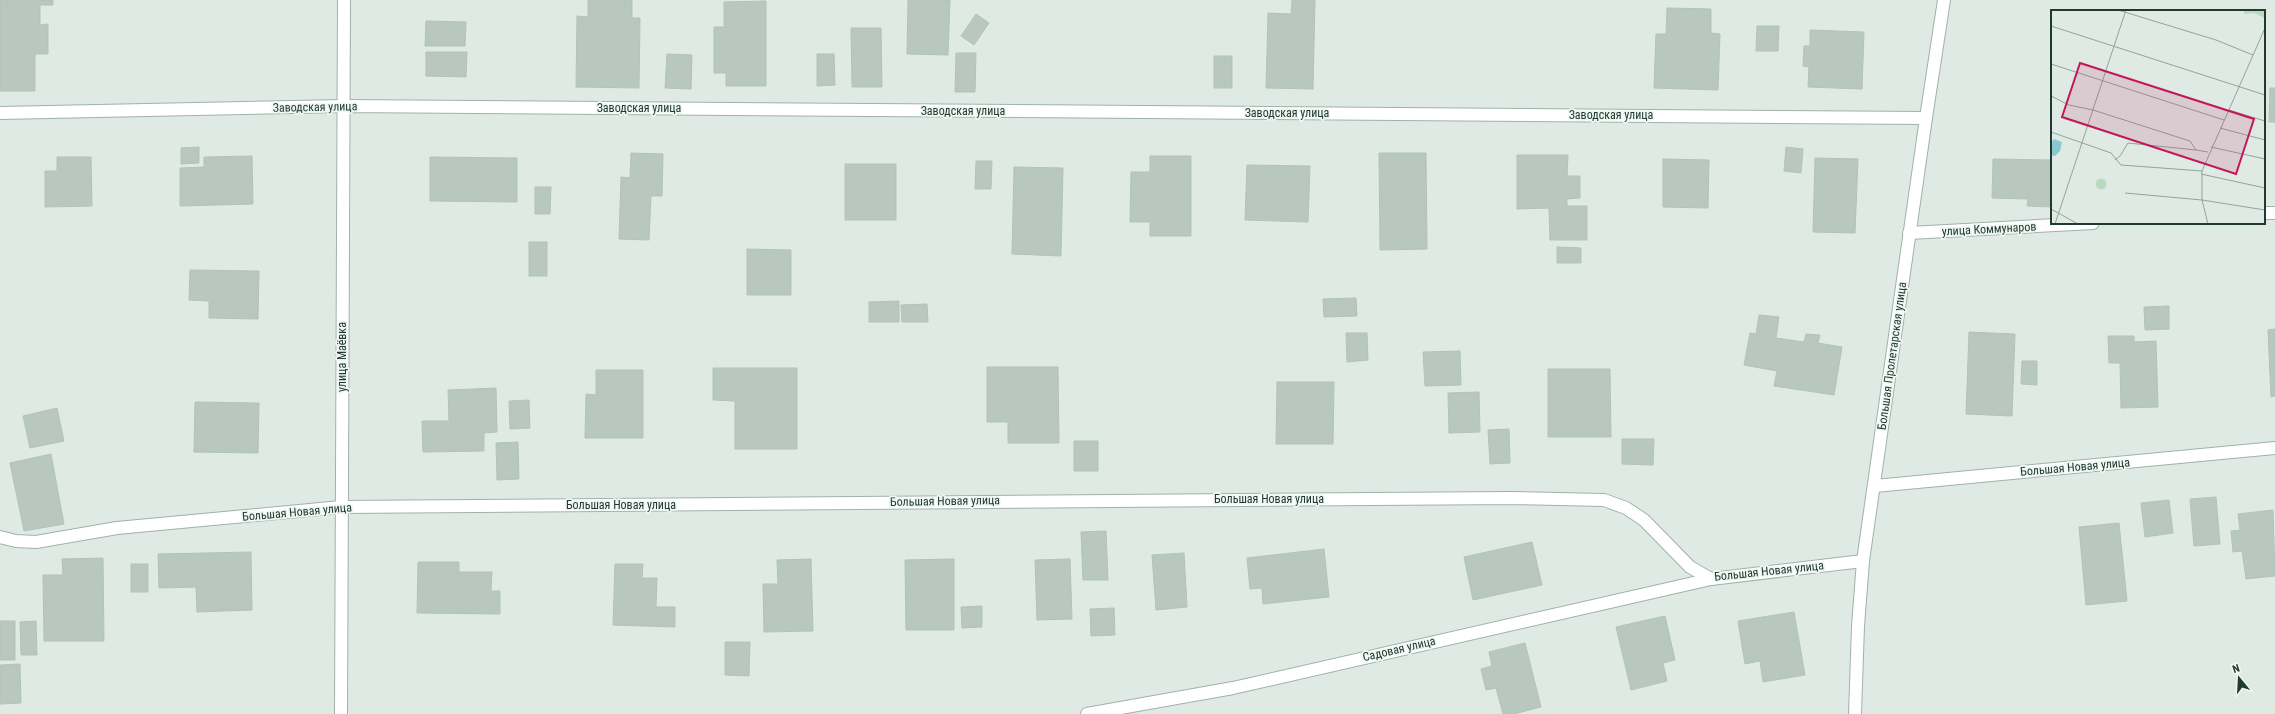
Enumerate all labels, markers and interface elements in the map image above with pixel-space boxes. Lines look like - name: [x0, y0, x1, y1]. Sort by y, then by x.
- inset map: [2051, 10, 2265, 224]
- street label: Заводская улица: [273, 99, 358, 115]
- street label: Заводская улица: [597, 101, 682, 115]
- street label: Заводская улица: [921, 104, 1006, 118]
- street label: Заводская улица: [1245, 106, 1330, 120]
- street label: Заводская улица: [1569, 108, 1654, 122]
- street label: улица Коммунаров: [1941, 220, 2037, 238]
- street label: Большая Пролетарская улица: [1875, 281, 1909, 431]
- street label: улица Маёвка: [335, 322, 349, 392]
- street label: Большая Новая улица: [2020, 455, 2131, 479]
- street label: Большая Новая улица: [1214, 492, 1324, 506]
- street label: Большая Новая улица: [890, 493, 1000, 509]
- street label: Большая Новая улица: [566, 498, 676, 512]
- street label: Большая Новая улица: [242, 500, 353, 524]
- street label: Большая Новая улица: [1714, 558, 1825, 584]
- street label: Садовая улица: [1361, 634, 1437, 664]
- north arrow: [2219, 658, 2259, 698]
- text: N: [2231, 662, 2242, 676]

